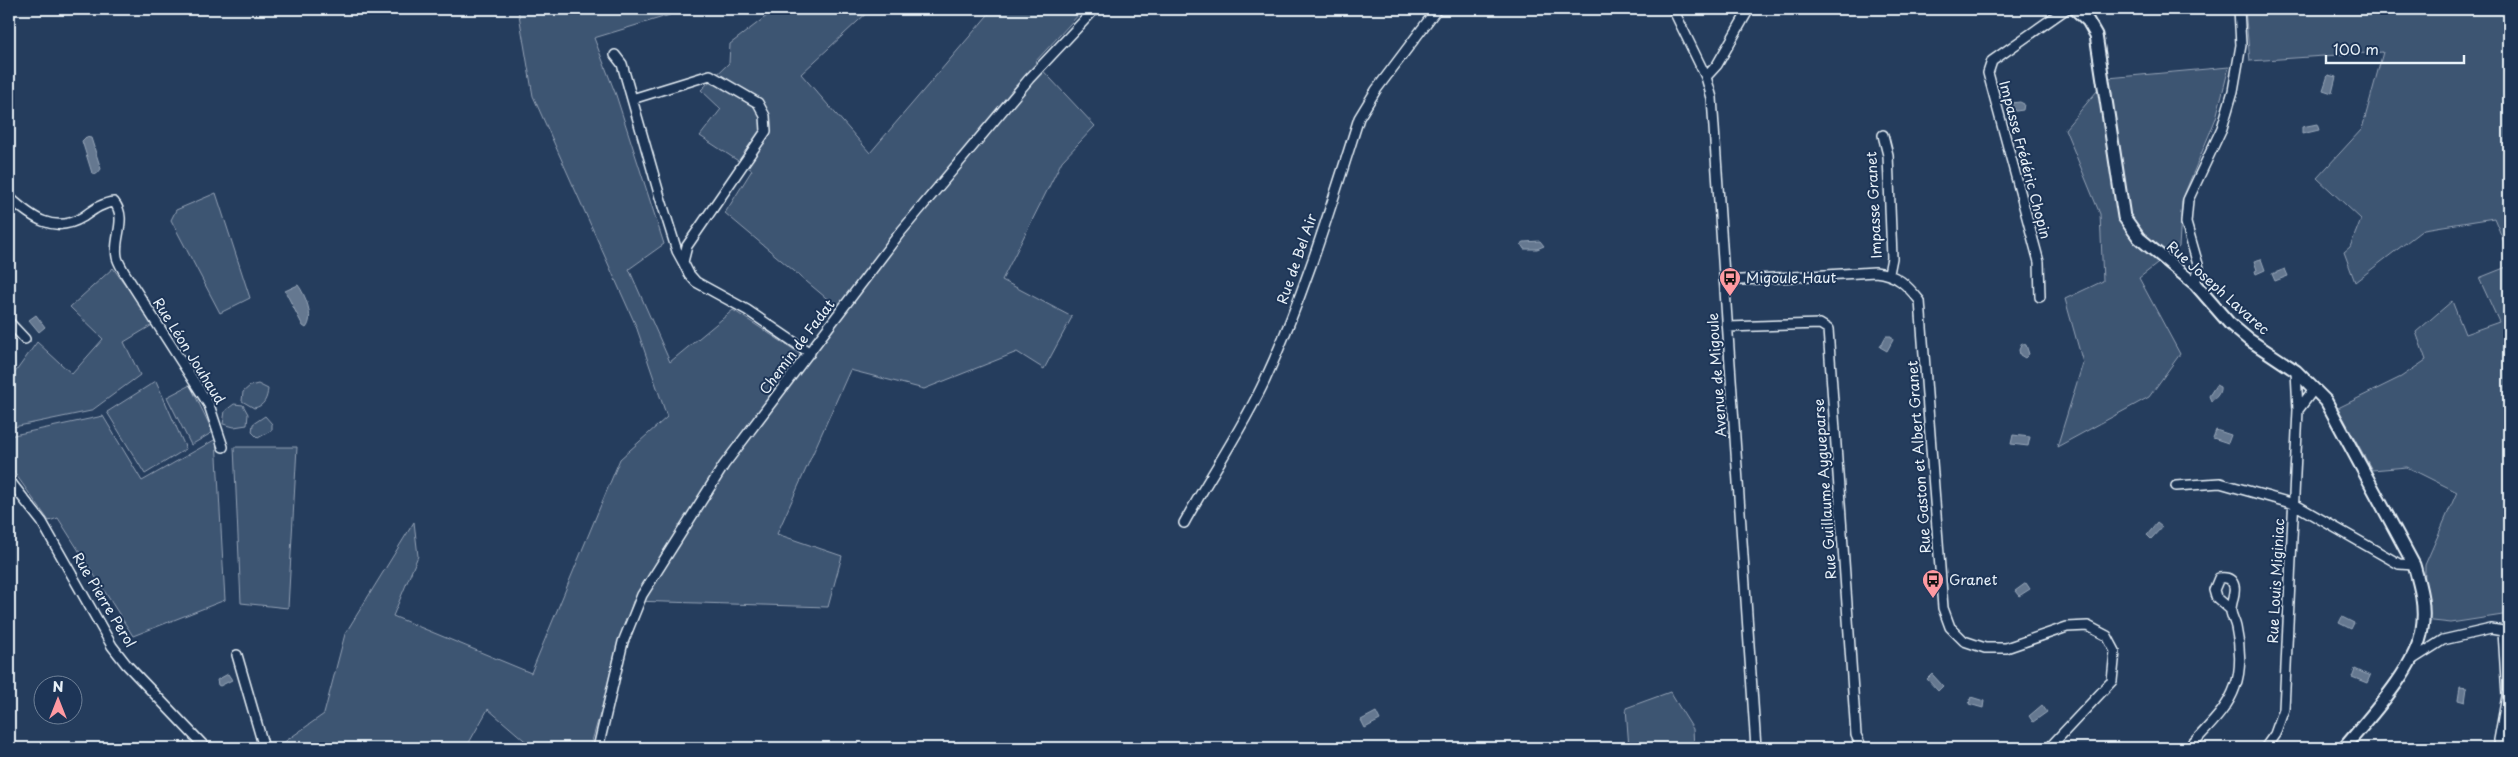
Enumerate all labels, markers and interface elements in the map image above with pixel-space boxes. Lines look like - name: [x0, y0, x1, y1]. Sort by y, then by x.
- scale bar: [2326, 32, 2463, 64]
- text: 100 m: [2333, 37, 2379, 60]
- street label: Impasse Frédéric Chopin: [1994, 78, 2057, 241]
- street label: Impasse Granet: [1860, 151, 1887, 259]
- street label: Rue de Bel Air: [1271, 210, 1322, 307]
- street label: Rue Joseph Lavarec: [2162, 236, 2274, 339]
- bus stop icon: Migoule Haut: [1718, 266, 1742, 297]
- place label: Migoule Haut: [1746, 267, 1836, 288]
- street label: Rue Léon Jouhaud: [148, 293, 231, 408]
- street label: Chemin de Fadat: [754, 295, 839, 399]
- street label: Avenue de Migoule: [1702, 312, 1731, 438]
- street label: Rue Gaston et Albert Granet: [1901, 360, 1936, 554]
- street label: Rue Guillaume Aygueparse: [1808, 398, 1841, 580]
- street label: Rue Louis Miginiac: [2262, 518, 2289, 644]
- street label: Rue Pierre Perol: [68, 548, 141, 651]
- bus stop icon: Granet: [1921, 568, 1945, 599]
- place label: Granet: [1949, 569, 1998, 590]
- north arrow: [32, 674, 82, 724]
- text: N: [52, 676, 64, 697]

